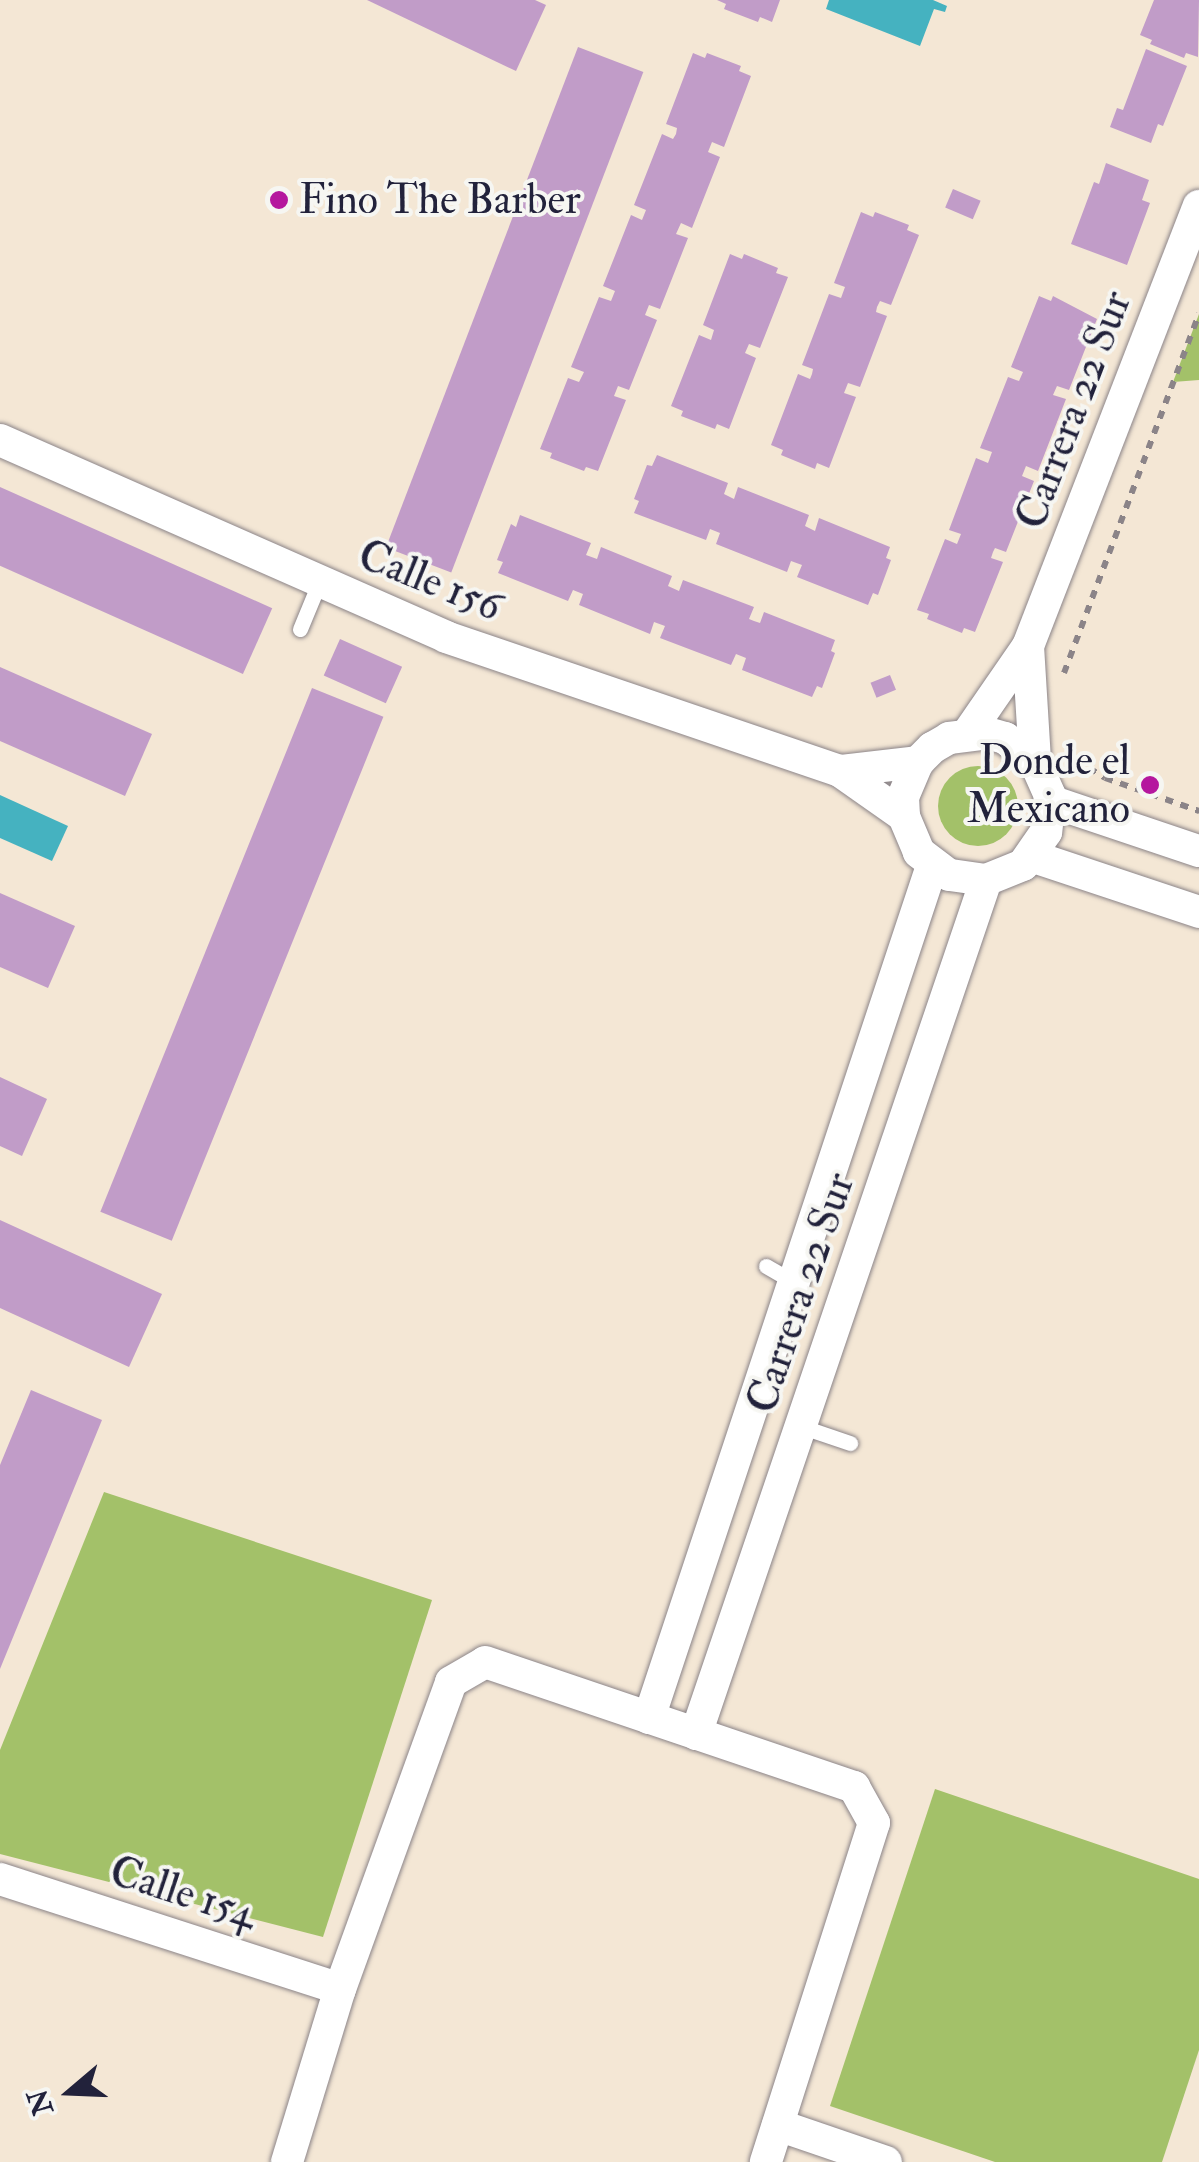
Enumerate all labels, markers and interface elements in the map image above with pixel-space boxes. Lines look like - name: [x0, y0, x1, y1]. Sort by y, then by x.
- place label: Fino The Barber: [299, 175, 581, 225]
- marker: Fino The Barber: [268, 189, 290, 211]
- street label: Carrera 22 Sur: [1006, 284, 1142, 536]
- street label: Calle 156: [351, 530, 509, 632]
- place label: Donde el Mexicano: [967, 736, 1130, 834]
- marker: Donde el Mexicano: [1139, 774, 1161, 796]
- street label: Carrera 22 Sur: [736, 1166, 866, 1420]
- street label: Calle 154: [104, 1846, 262, 1940]
- north arrow: [20, 2042, 120, 2142]
- text: N: [21, 2084, 62, 2119]

